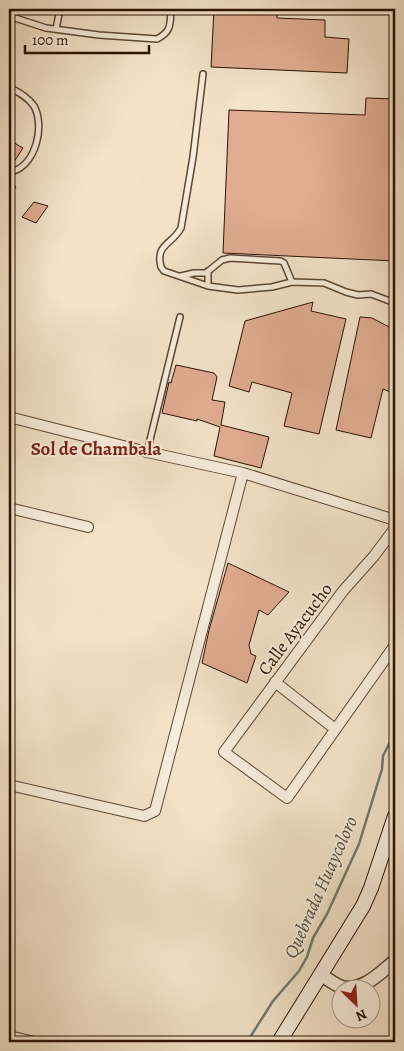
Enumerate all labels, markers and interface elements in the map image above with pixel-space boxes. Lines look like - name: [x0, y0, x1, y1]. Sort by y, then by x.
- scale bar: [25, 22, 149, 54]
- text: 100 m: [32, 30, 69, 50]
- district label: Sol de Chambala: [31, 436, 162, 462]
- street label: Calle Ayacucho: [252, 578, 338, 680]
- water label: Quebrada Huaycoloro: [278, 812, 364, 963]
- north arrow: [332, 978, 382, 1028]
- text: N: [353, 1005, 370, 1026]

